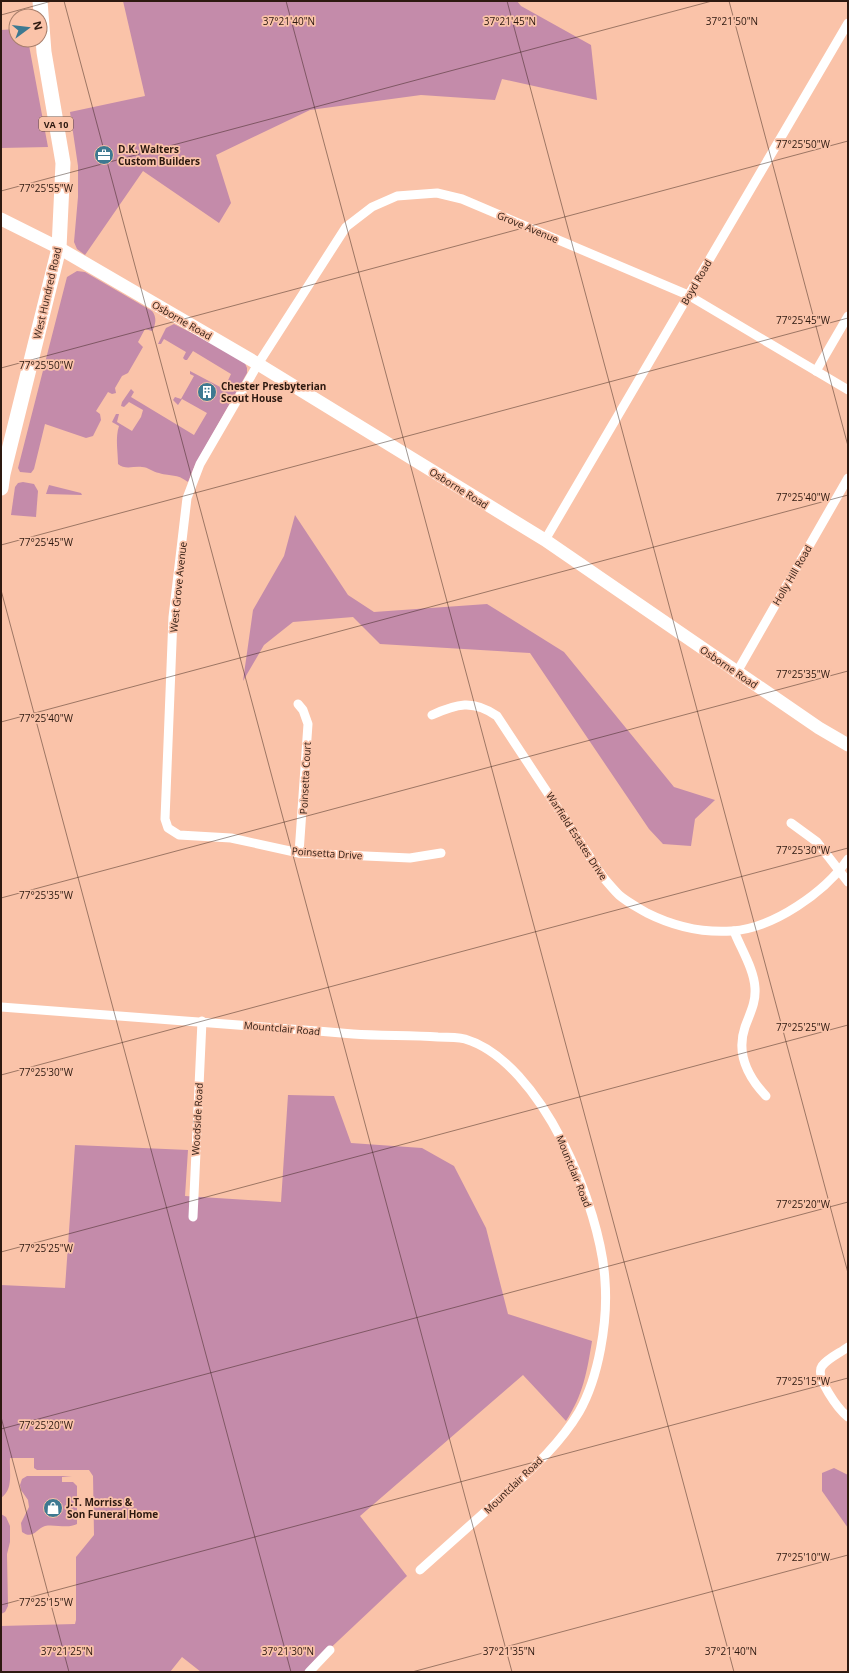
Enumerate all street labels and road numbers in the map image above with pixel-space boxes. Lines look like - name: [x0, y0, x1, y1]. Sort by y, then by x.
- road number: VA 10: [39, 117, 73, 131]
- street label: Grove Avenue: [495, 208, 561, 246]
- street label: West Hundred Road: [30, 246, 64, 340]
- street label: Boyd Road: [677, 257, 715, 307]
- street label: Osborne Road: [149, 297, 215, 343]
- street label: Osborne Road: [427, 464, 491, 512]
- street label: West Grove Avenue: [166, 541, 190, 633]
- street label: Holly Hill Road: [769, 542, 815, 608]
- street label: Osborne Road: [697, 642, 761, 692]
- street label: Poinsetta Court: [296, 741, 314, 815]
- street label: Warfield Estates Drive: [543, 789, 611, 883]
- street label: Poinsetta Drive: [291, 844, 363, 862]
- street label: Mountclair Road: [243, 1018, 321, 1038]
- street label: Woodside Road: [188, 1082, 206, 1156]
- street label: Mountclair Road: [553, 1133, 595, 1209]
- street label: Mountclair Road: [481, 1453, 545, 1517]

